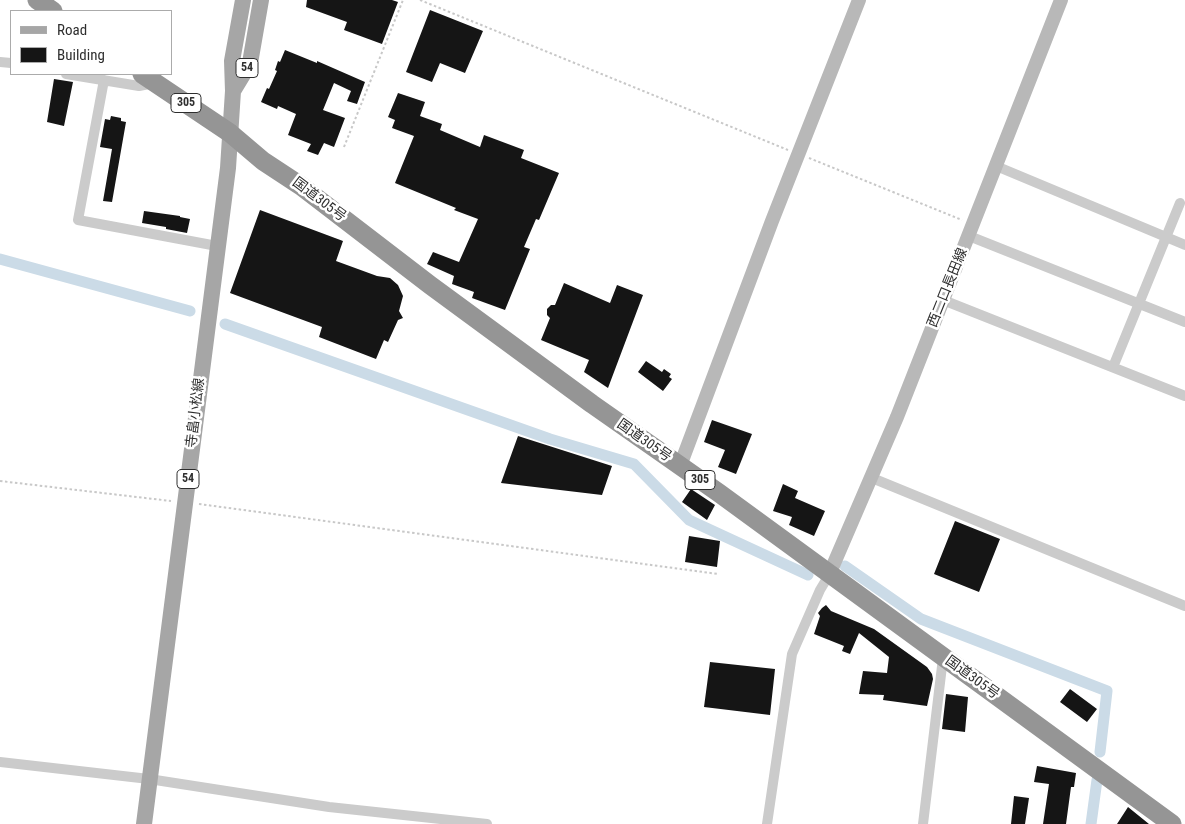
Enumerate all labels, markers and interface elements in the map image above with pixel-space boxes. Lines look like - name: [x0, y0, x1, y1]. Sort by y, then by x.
- legend: [10, 10, 172, 75]
- text: Road: [57, 21, 87, 39]
- text: Building: [57, 46, 105, 64]
- road number: 54: [236, 58, 258, 78]
- road number: 305: [171, 94, 201, 112]
- street label: 国道305号: [289, 174, 349, 226]
- street label: 西二口長田線: [924, 246, 972, 330]
- street label: 寺畠小松線: [183, 377, 209, 449]
- street label: 国道305号: [613, 416, 675, 466]
- road number: 54: [177, 469, 199, 488]
- road number: 305: [685, 470, 715, 490]
- street label: 国道305号: [942, 653, 1002, 703]

